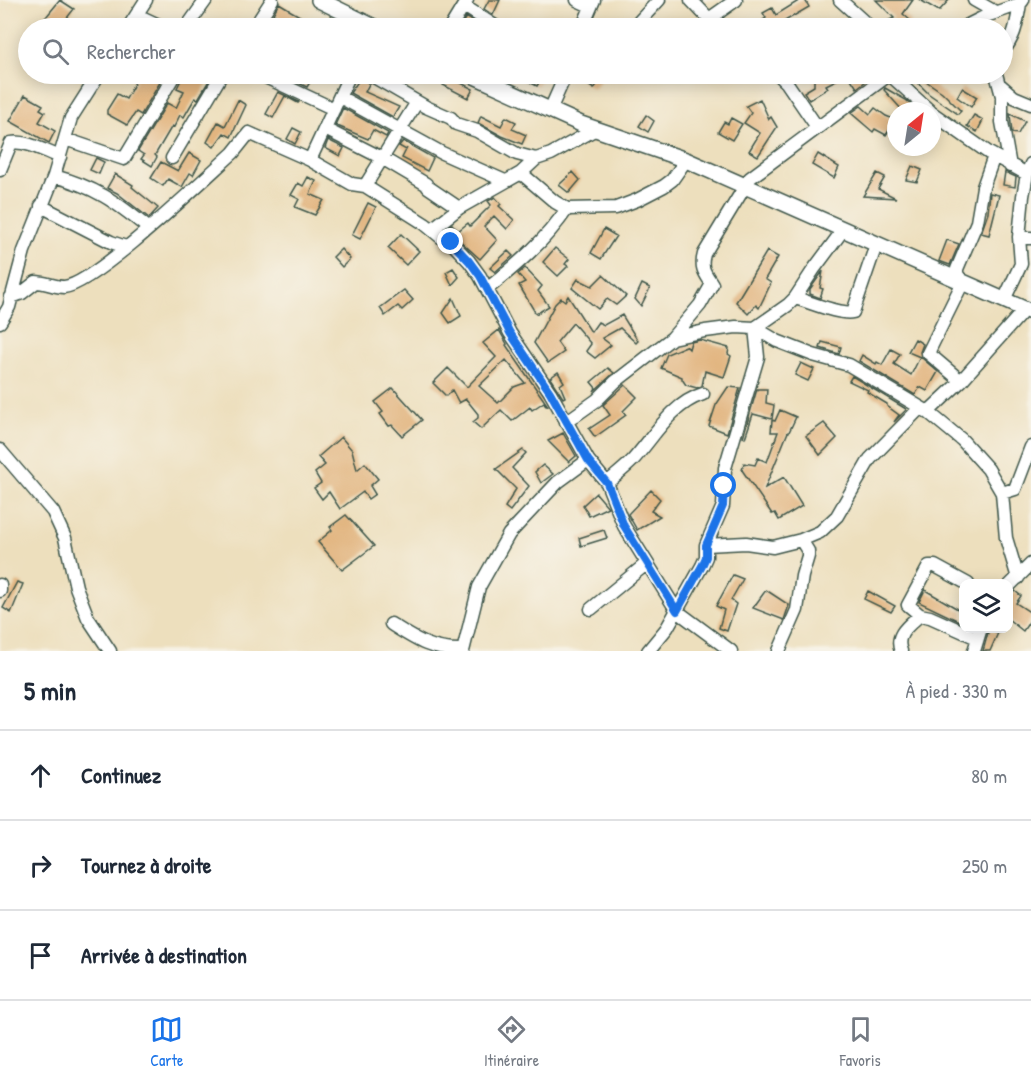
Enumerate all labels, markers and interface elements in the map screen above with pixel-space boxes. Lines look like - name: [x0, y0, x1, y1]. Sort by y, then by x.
- search box: [18, 18, 1013, 84]
- icon: search: [39, 35, 72, 68]
- text: Rechercher: [87, 36, 176, 66]
- north arrow: [887, 102, 941, 156]
- route end: [437, 228, 463, 254]
- route start: [710, 472, 736, 498]
- map controls: [959, 579, 1013, 633]
- button: layers: [959, 579, 1013, 633]
- text: 5 min: [24, 673, 76, 708]
- text: À pied · 330 m: [906, 677, 1007, 704]
- icon: ahead: [24, 759, 57, 792]
- text: Continuez: [81, 760, 161, 790]
- text: 80 m: [971, 762, 1007, 789]
- icon: right: [24, 849, 57, 882]
- text: Tournez à droite: [81, 850, 211, 880]
- text: 250 m: [962, 852, 1007, 879]
- icon: arrive: [24, 939, 57, 972]
- text: Arrivée à destination: [81, 940, 247, 970]
- tab: Carte: [150, 1013, 183, 1071]
- tab: Itinéraire: [484, 1013, 539, 1071]
- tab: Favoris: [840, 1013, 881, 1071]

